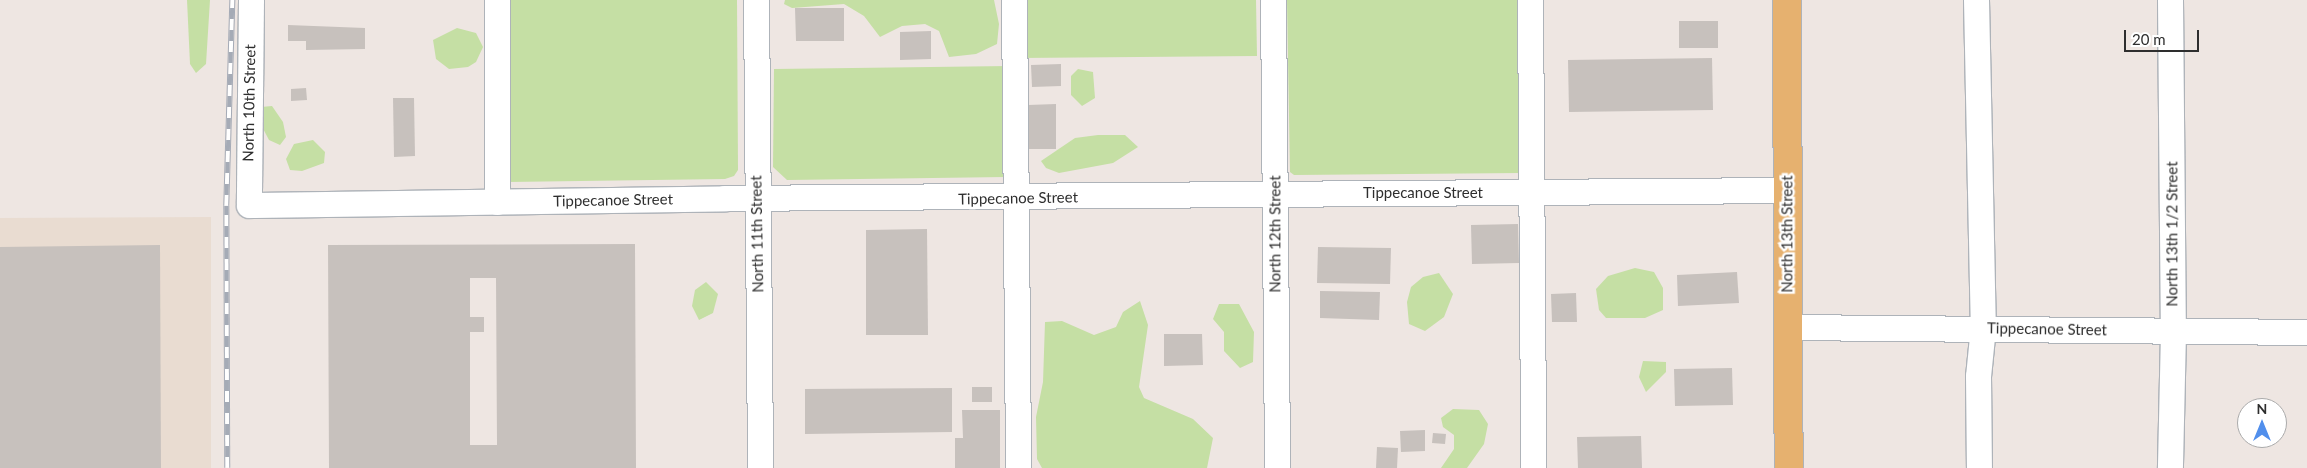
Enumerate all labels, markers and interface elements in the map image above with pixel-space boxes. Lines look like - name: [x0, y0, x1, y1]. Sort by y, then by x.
- scale bar: [2127, 20, 2202, 52]
- text: 20 m: [2132, 30, 2166, 48]
- street label: North 10th Street: [239, 44, 259, 162]
- street label: North 13th 1/2 Street: [2163, 161, 2181, 307]
- street label: North 11th Street: [747, 175, 767, 293]
- street label: North 12th Street: [1266, 175, 1284, 293]
- street label: North 13th Street: [1778, 175, 1796, 293]
- street label: Tippecanoe Street: [1363, 184, 1483, 202]
- street label: Tippecanoe Street: [958, 188, 1078, 208]
- street label: Tippecanoe Street: [553, 190, 673, 210]
- street label: Tippecanoe Street: [1987, 319, 2107, 339]
- north arrow: [2237, 398, 2287, 448]
- text: N: [2257, 400, 2267, 417]

